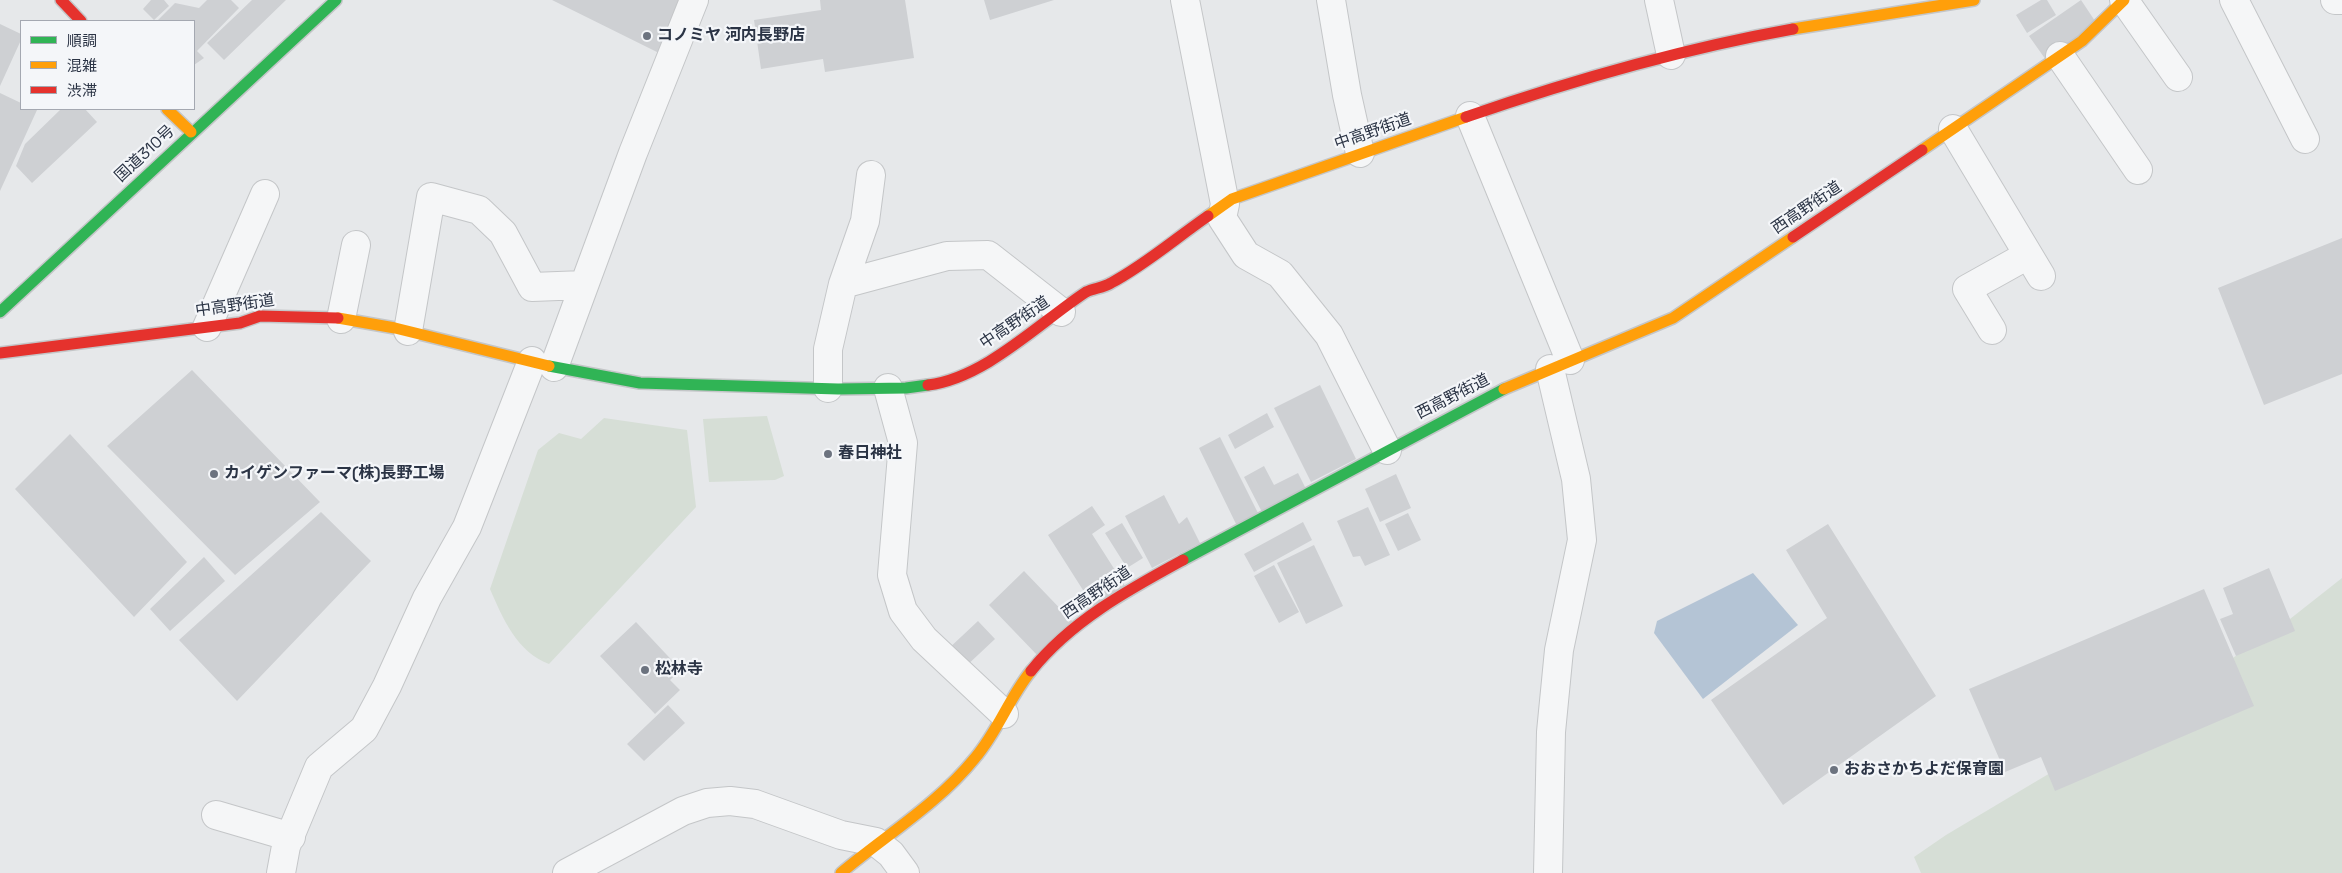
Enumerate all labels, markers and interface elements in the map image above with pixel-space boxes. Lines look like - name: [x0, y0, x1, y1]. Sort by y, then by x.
- legend: [20, 20, 195, 110]
- place label: コノミヤ 河内長野店: [657, 26, 805, 46]
- marker: コノミヤ 河内長野店: [641, 30, 653, 42]
- text: 順調: [67, 31, 97, 50]
- text: 混雑: [67, 56, 97, 75]
- text: 渋滞: [67, 81, 97, 100]
- street label: 中高野街道: [1332, 110, 1414, 154]
- street label: 国道310号: [111, 122, 179, 186]
- street label: 西高野街道: [1768, 178, 1846, 238]
- street label: 中高野街道: [194, 291, 276, 321]
- street label: 中高野街道: [976, 293, 1054, 353]
- street label: 西高野街道: [1413, 370, 1493, 424]
- place label: 春日神社: [838, 444, 902, 464]
- marker: 春日神社: [822, 448, 834, 460]
- place label: カイゲンファーマ(株)長野工場: [224, 464, 445, 484]
- marker: カイゲンファーマ(株)長野工場: [208, 468, 220, 480]
- street label: 西高野街道: [1058, 563, 1136, 623]
- place label: 松林寺: [655, 660, 703, 680]
- marker: 松林寺: [639, 664, 651, 676]
- place label: おおさかちよだ保育園: [1844, 760, 2004, 780]
- marker: おおさかちよだ保育園: [1828, 764, 1840, 776]

